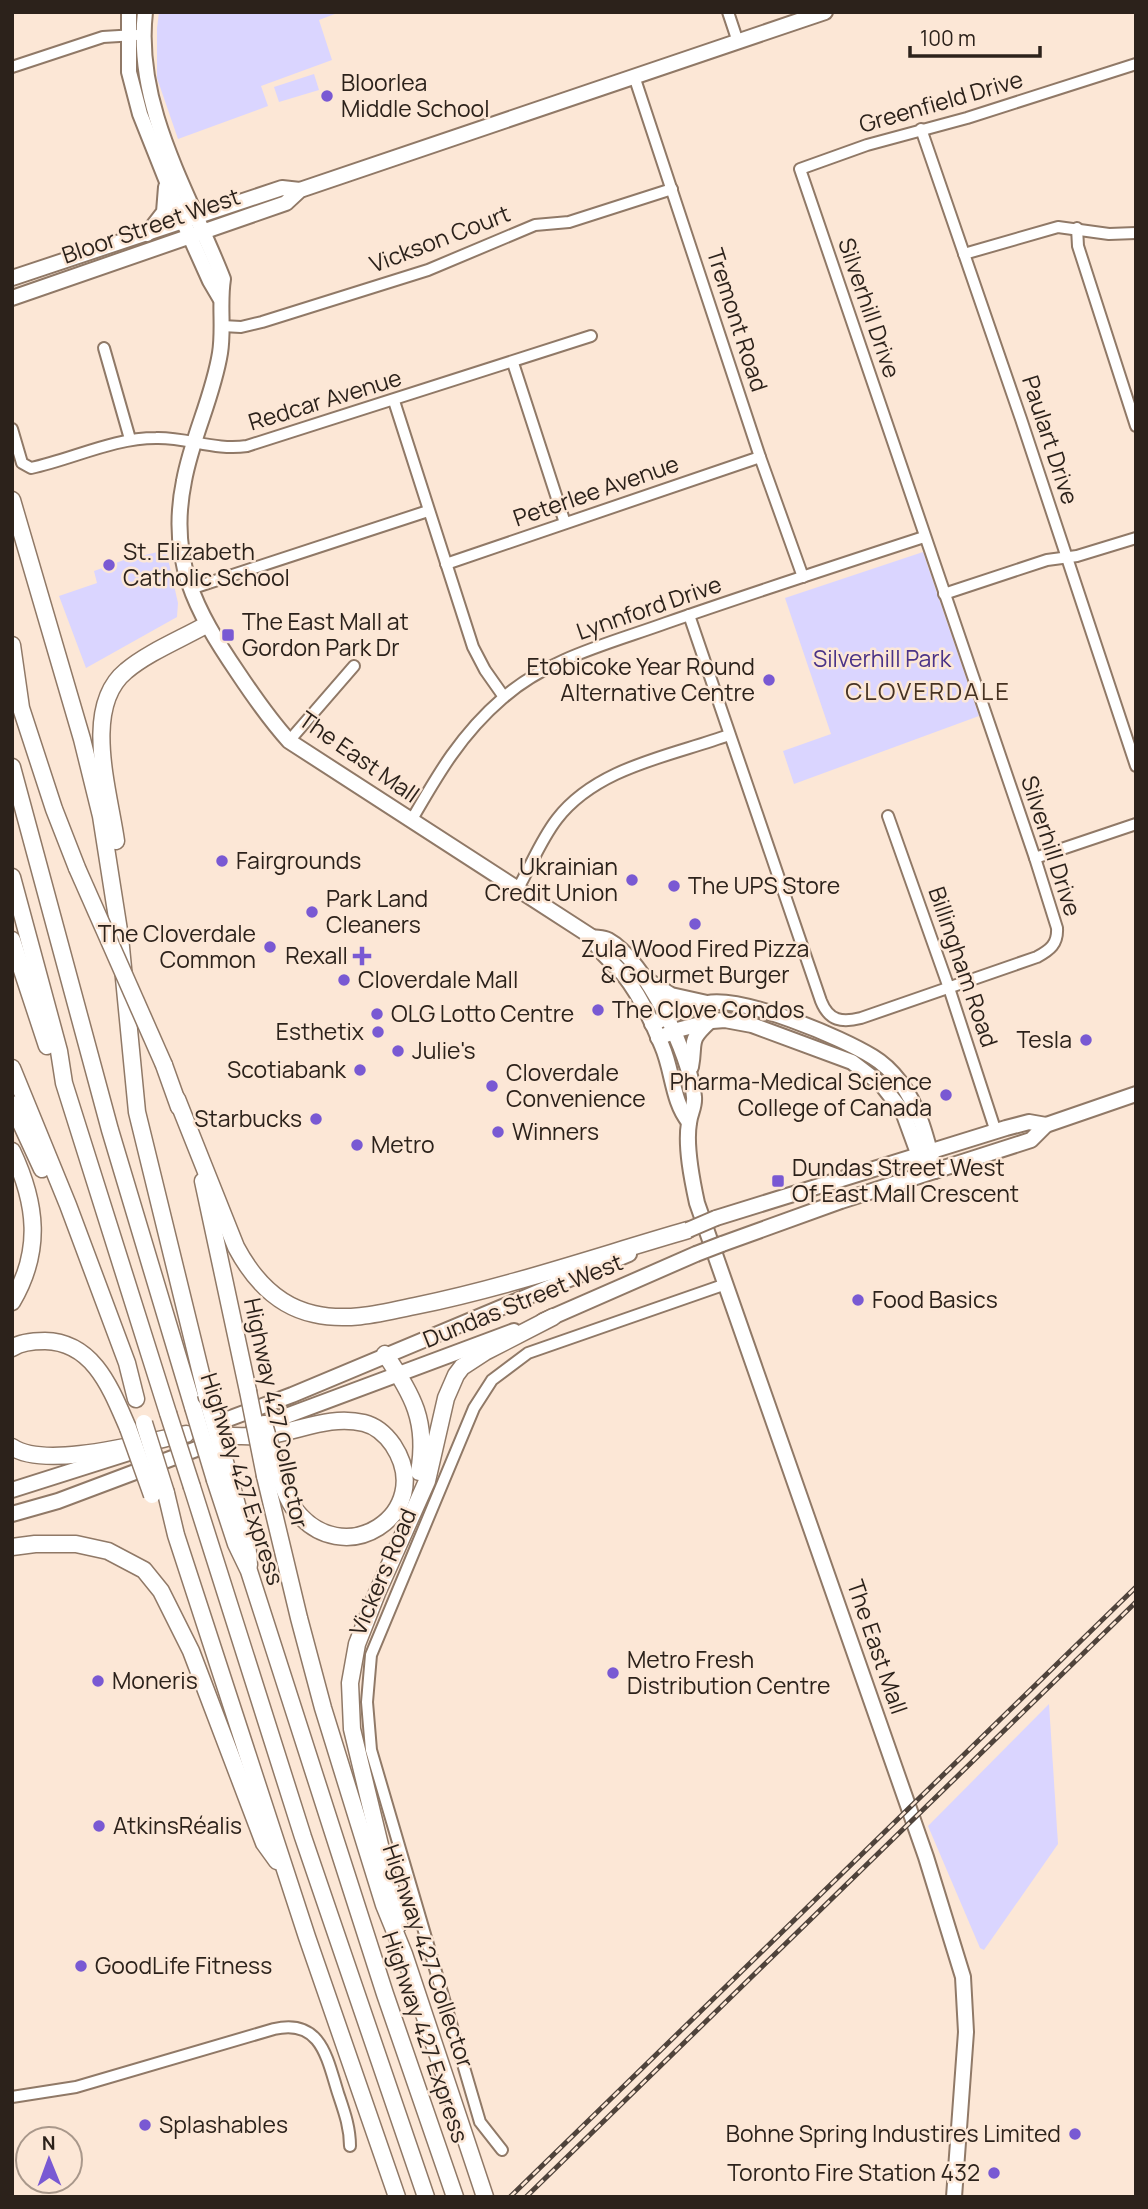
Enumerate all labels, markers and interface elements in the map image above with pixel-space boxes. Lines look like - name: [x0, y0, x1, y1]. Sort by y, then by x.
- scale bar: [910, 14, 1040, 58]
- text: 100 m: [920, 24, 976, 52]
- street label: Greenfield Drive: [855, 62, 1026, 140]
- place label: Bloorlea Middle School: [341, 66, 490, 124]
- marker: Bloorlea Middle School: [319, 88, 335, 104]
- street label: Bloor Street West: [57, 180, 244, 271]
- street label: Vickson Court: [365, 197, 514, 280]
- street label: Silverhill Drive: [831, 233, 909, 382]
- street label: Tremont Road: [700, 244, 776, 395]
- street label: Redcar Avenue: [244, 361, 405, 438]
- street label: Paulart Drive: [1015, 371, 1087, 508]
- street label: Peterlee Avenue: [509, 447, 683, 533]
- place label: St. Elizabeth Catholic School: [123, 535, 290, 593]
- marker: St. Elizabeth Catholic School: [101, 557, 117, 573]
- street label: Lynnford Drive: [572, 567, 725, 647]
- place label: The East Mall at Gordon Park Dr: [242, 605, 409, 663]
- marker: The East Mall at Gordon Park Dr: [220, 627, 236, 643]
- park label: Silverhill Park: [813, 642, 952, 674]
- place label: Etobicoke Year Round Alternative Centre: [527, 650, 755, 708]
- marker: Etobicoke Year Round Alternative Centre: [761, 672, 777, 688]
- district label: CLOVERDALE: [845, 674, 1011, 707]
- street label: The East Mall: [293, 703, 426, 809]
- street label: Silverhill Drive: [1014, 771, 1090, 920]
- place label: Fairgrounds: [236, 844, 361, 876]
- place label: Ukrainian Credit Union: [485, 850, 618, 908]
- marker: Fairgrounds: [214, 853, 230, 869]
- place label: The UPS Store: [688, 869, 840, 901]
- marker: Ukrainian Credit Union: [624, 872, 640, 888]
- marker: The UPS Store: [666, 878, 682, 894]
- place label: Park Land Cleaners: [326, 882, 428, 940]
- street label: Billingham Road: [921, 882, 1006, 1051]
- marker: Park Land Cleaners: [304, 904, 320, 920]
- marker: Zula Wood Fired Pizza & Gourmet Burger: [687, 916, 703, 932]
- place label: The Cloverdale Common: [98, 917, 256, 975]
- place label: Zula Wood Fired Pizza & Gourmet Burger: [581, 932, 809, 990]
- marker: The Cloverdale Common: [262, 939, 278, 955]
- place label: Rexall: [285, 939, 348, 971]
- marker: Rexall: [354, 948, 370, 964]
- place label: Cloverdale Mall: [358, 963, 518, 995]
- marker: Cloverdale Mall: [336, 972, 352, 988]
- place label: The Clove Condos: [612, 993, 805, 1025]
- place label: OLG Lotto Centre: [391, 997, 574, 1029]
- marker: The Clove Condos: [590, 1002, 606, 1018]
- marker: OLG Lotto Centre: [369, 1006, 385, 1022]
- place label: Esthetix: [276, 1015, 364, 1047]
- place label: Tesla: [1016, 1023, 1072, 1055]
- marker: Esthetix: [370, 1024, 386, 1040]
- marker: Tesla: [1078, 1032, 1094, 1048]
- place label: Julie's: [412, 1034, 476, 1066]
- marker: Julie's: [390, 1043, 406, 1059]
- place label: Scotiabank: [227, 1053, 347, 1085]
- place label: Cloverdale Convenience: [506, 1056, 646, 1114]
- marker: Scotiabank: [352, 1062, 368, 1078]
- place label: Pharma-Medical Science College of Canada: [670, 1065, 932, 1123]
- marker: Cloverdale Convenience: [484, 1078, 500, 1094]
- marker: Pharma-Medical Science College of Canada: [938, 1087, 954, 1103]
- place label: Starbucks: [194, 1102, 302, 1134]
- marker: Starbucks: [308, 1111, 324, 1127]
- place label: Winners: [512, 1115, 599, 1147]
- marker: Winners: [490, 1124, 506, 1140]
- place label: Metro: [371, 1128, 435, 1160]
- marker: Metro: [349, 1137, 365, 1153]
- place label: Dundas Street West Of East Mall Crescent: [792, 1151, 1019, 1209]
- marker: Dundas Street West Of East Mall Crescent: [770, 1173, 786, 1189]
- street label: Dundas Street West: [418, 1245, 627, 1355]
- place label: Food Basics: [872, 1283, 998, 1315]
- marker: Food Basics: [850, 1292, 866, 1308]
- street label: Highway 427 Collector: [237, 1295, 317, 1531]
- street label: Highway 427 Express: [194, 1368, 292, 1589]
- street label: Vickers Road: [341, 1503, 423, 1640]
- street label: The East Mall: [840, 1575, 916, 1718]
- place label: Metro Fresh Distribution Centre: [627, 1643, 830, 1701]
- place label: Moneris: [112, 1664, 198, 1696]
- marker: Metro Fresh Distribution Centre: [605, 1665, 621, 1681]
- marker: Moneris: [90, 1673, 106, 1689]
- place label: AtkinsRéalis: [113, 1809, 242, 1841]
- marker: AtkinsRéalis: [91, 1818, 107, 1834]
- street label: Highway 427 Collector: [376, 1840, 482, 2072]
- street label: Highway 427 Express: [375, 1927, 477, 2147]
- place label: GoodLife Fitness: [95, 1949, 272, 1981]
- marker: GoodLife Fitness: [73, 1958, 89, 1974]
- place label: Splashables: [159, 2108, 288, 2140]
- marker: Splashables: [137, 2117, 153, 2133]
- place label: Bohne Spring Industires Limited: [726, 2117, 1061, 2149]
- north arrow: [14, 2125, 84, 2195]
- marker: Bohne Spring Industires Limited: [1067, 2126, 1083, 2142]
- text: N: [42, 2130, 56, 2156]
- place label: Toronto Fire Station 432: [727, 2156, 980, 2188]
- marker: Toronto Fire Station 432: [986, 2165, 1002, 2181]

